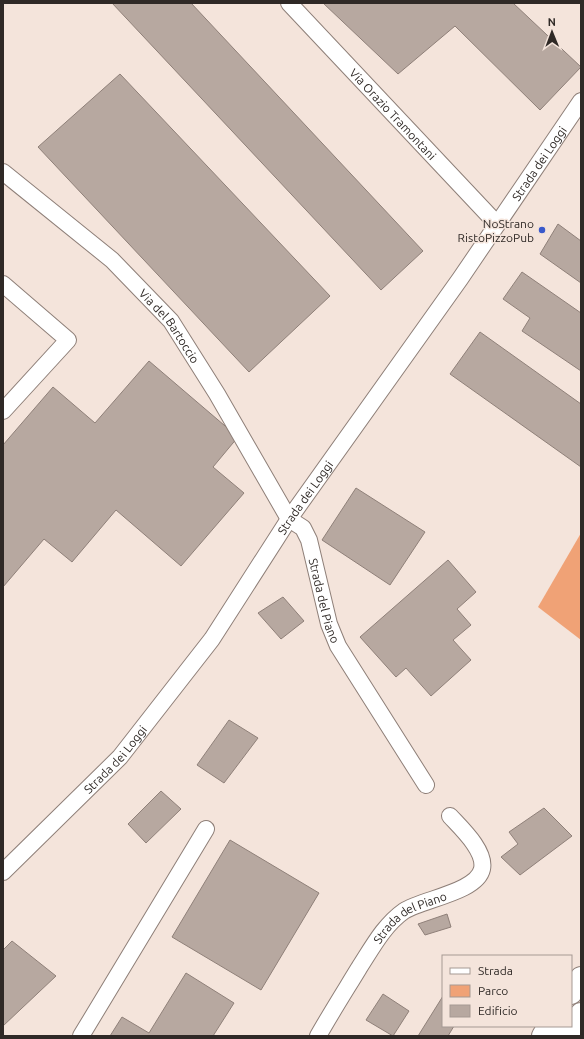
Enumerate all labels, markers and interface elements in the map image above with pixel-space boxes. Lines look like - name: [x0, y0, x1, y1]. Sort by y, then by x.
- north arrow: [532, 12, 572, 52]
- text: N: [548, 16, 556, 28]
- street label: Via Orazio Tramontani: [347, 66, 439, 162]
- street label: Strada dei Loggi: [509, 124, 569, 203]
- place label: NoStrano RistoPizzoPub: [458, 217, 534, 244]
- marker: NoStrano RistoPizzoPub: [537, 225, 547, 235]
- street label: Via del Bartoccio: [137, 286, 202, 365]
- street label: Strada dei Loggi: [275, 458, 335, 537]
- street label: Strada del Piano: [307, 557, 343, 645]
- street label: Strada dei Loggi: [81, 723, 149, 796]
- street label: Strada del Piano: [370, 889, 448, 946]
- legend: [442, 955, 572, 1027]
- text: Strada: [478, 964, 513, 977]
- text: Parco: [478, 984, 508, 997]
- text: Edificio: [478, 1004, 518, 1017]

